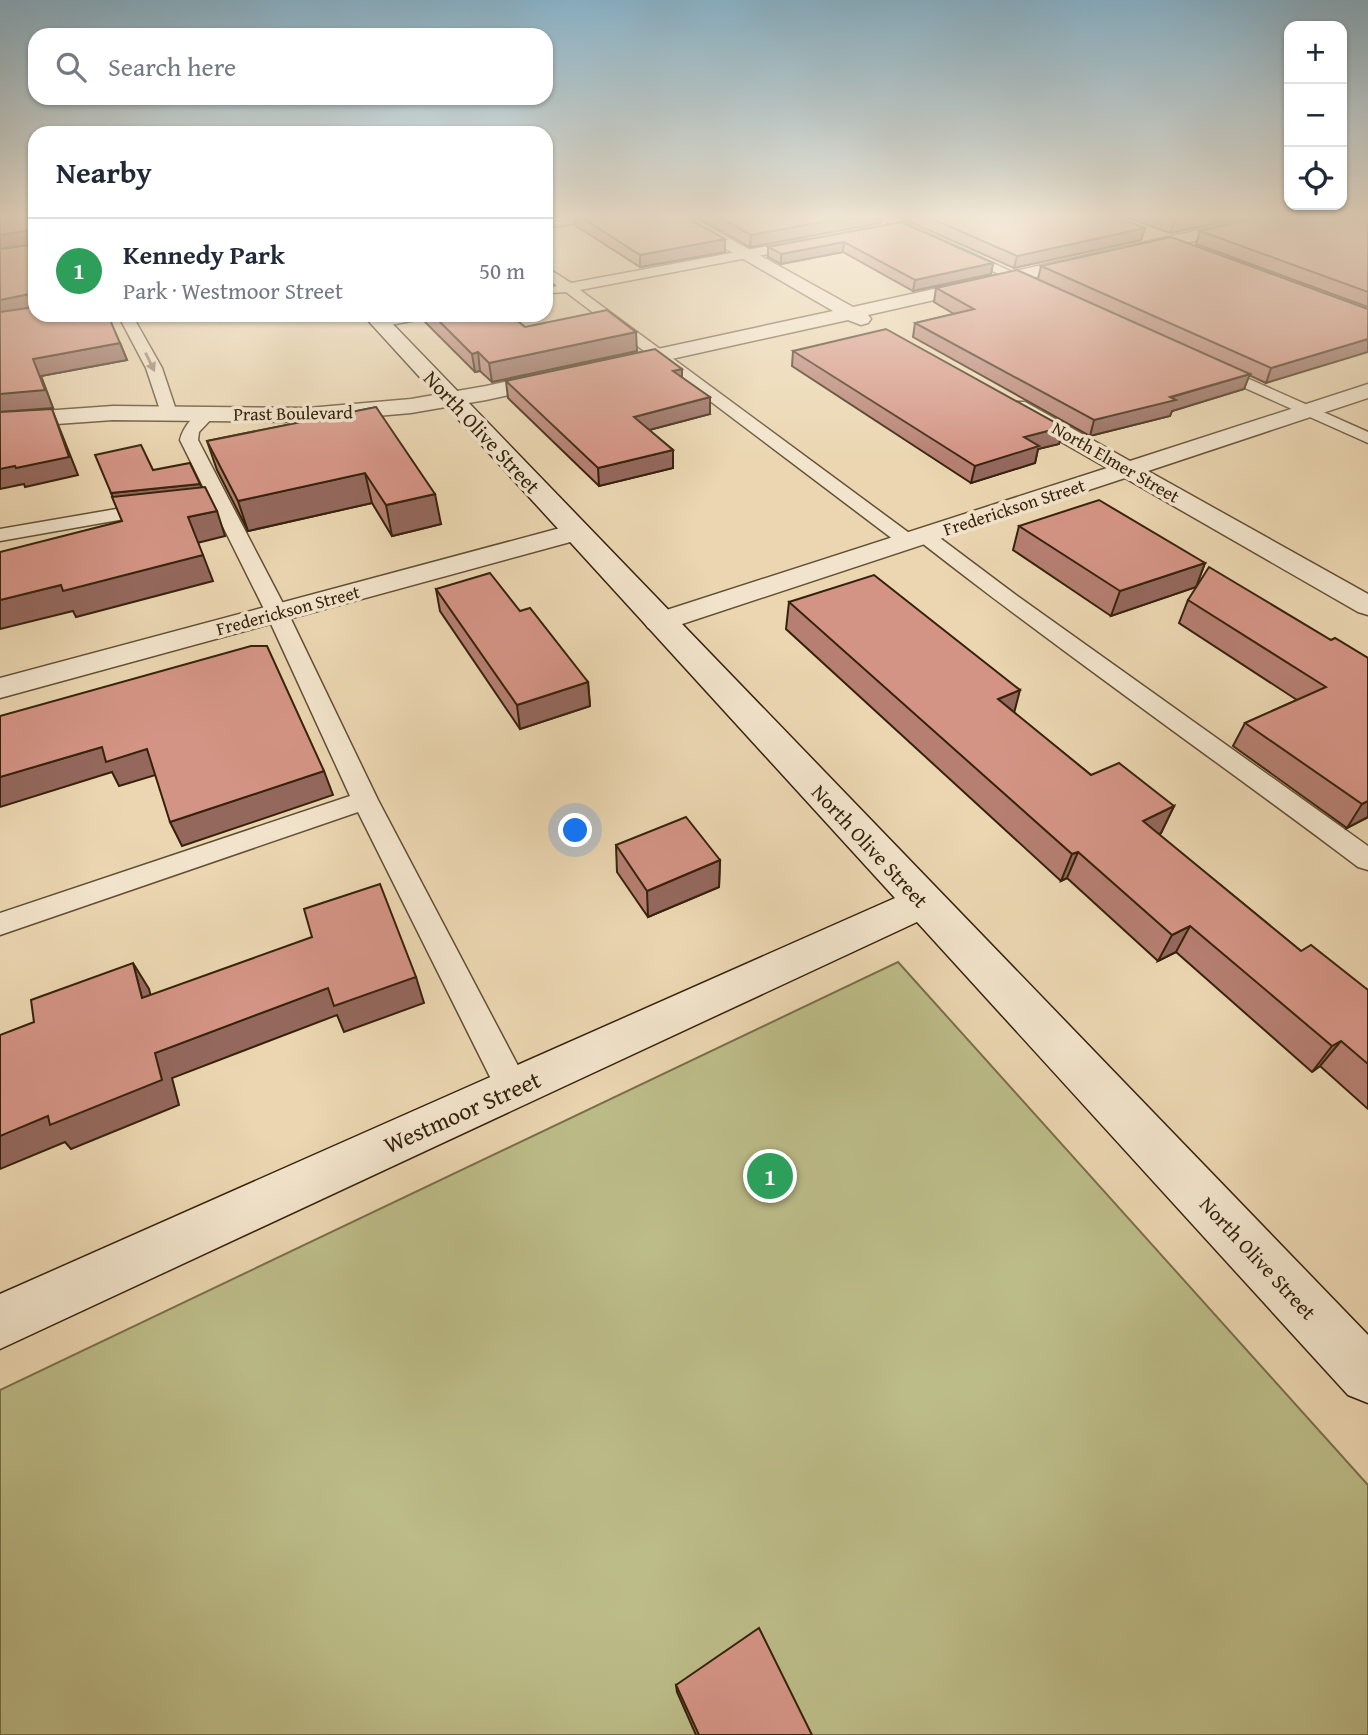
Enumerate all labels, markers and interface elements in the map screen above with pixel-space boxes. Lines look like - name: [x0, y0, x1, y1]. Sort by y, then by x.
- map controls: [1284, 21, 1347, 210]
- button: +: [1284, 21, 1347, 84]
- search box: [28, 28, 553, 105]
- text: Search here: [108, 47, 236, 86]
- icon: search: [52, 48, 90, 86]
- button: −: [1284, 84, 1347, 147]
- button: locate: [1284, 147, 1347, 210]
- text: Nearby: [56, 150, 152, 194]
- text: Kennedy Park: [123, 235, 285, 274]
- text: 1: [73, 254, 85, 287]
- text: 50 m: [479, 254, 525, 287]
- text: Park · Westmoor Street: [123, 274, 343, 307]
- one-way arrow: [144, 353, 156, 373]
- street label: North Olive Street: [416, 363, 548, 501]
- street label: Prast Boulevard: [233, 398, 353, 428]
- street label: North Elmer Street: [1047, 415, 1185, 510]
- street label: Frederickson Street: [940, 471, 1089, 543]
- street label: Frederickson Street: [213, 578, 363, 642]
- street label: North Olive Street: [804, 777, 936, 915]
- your location: [558, 813, 592, 847]
- street label: Westmoor Street: [378, 1061, 547, 1162]
- pin: 1: [747, 1150, 793, 1202]
- street label: North Olive Street: [1192, 1189, 1324, 1327]

